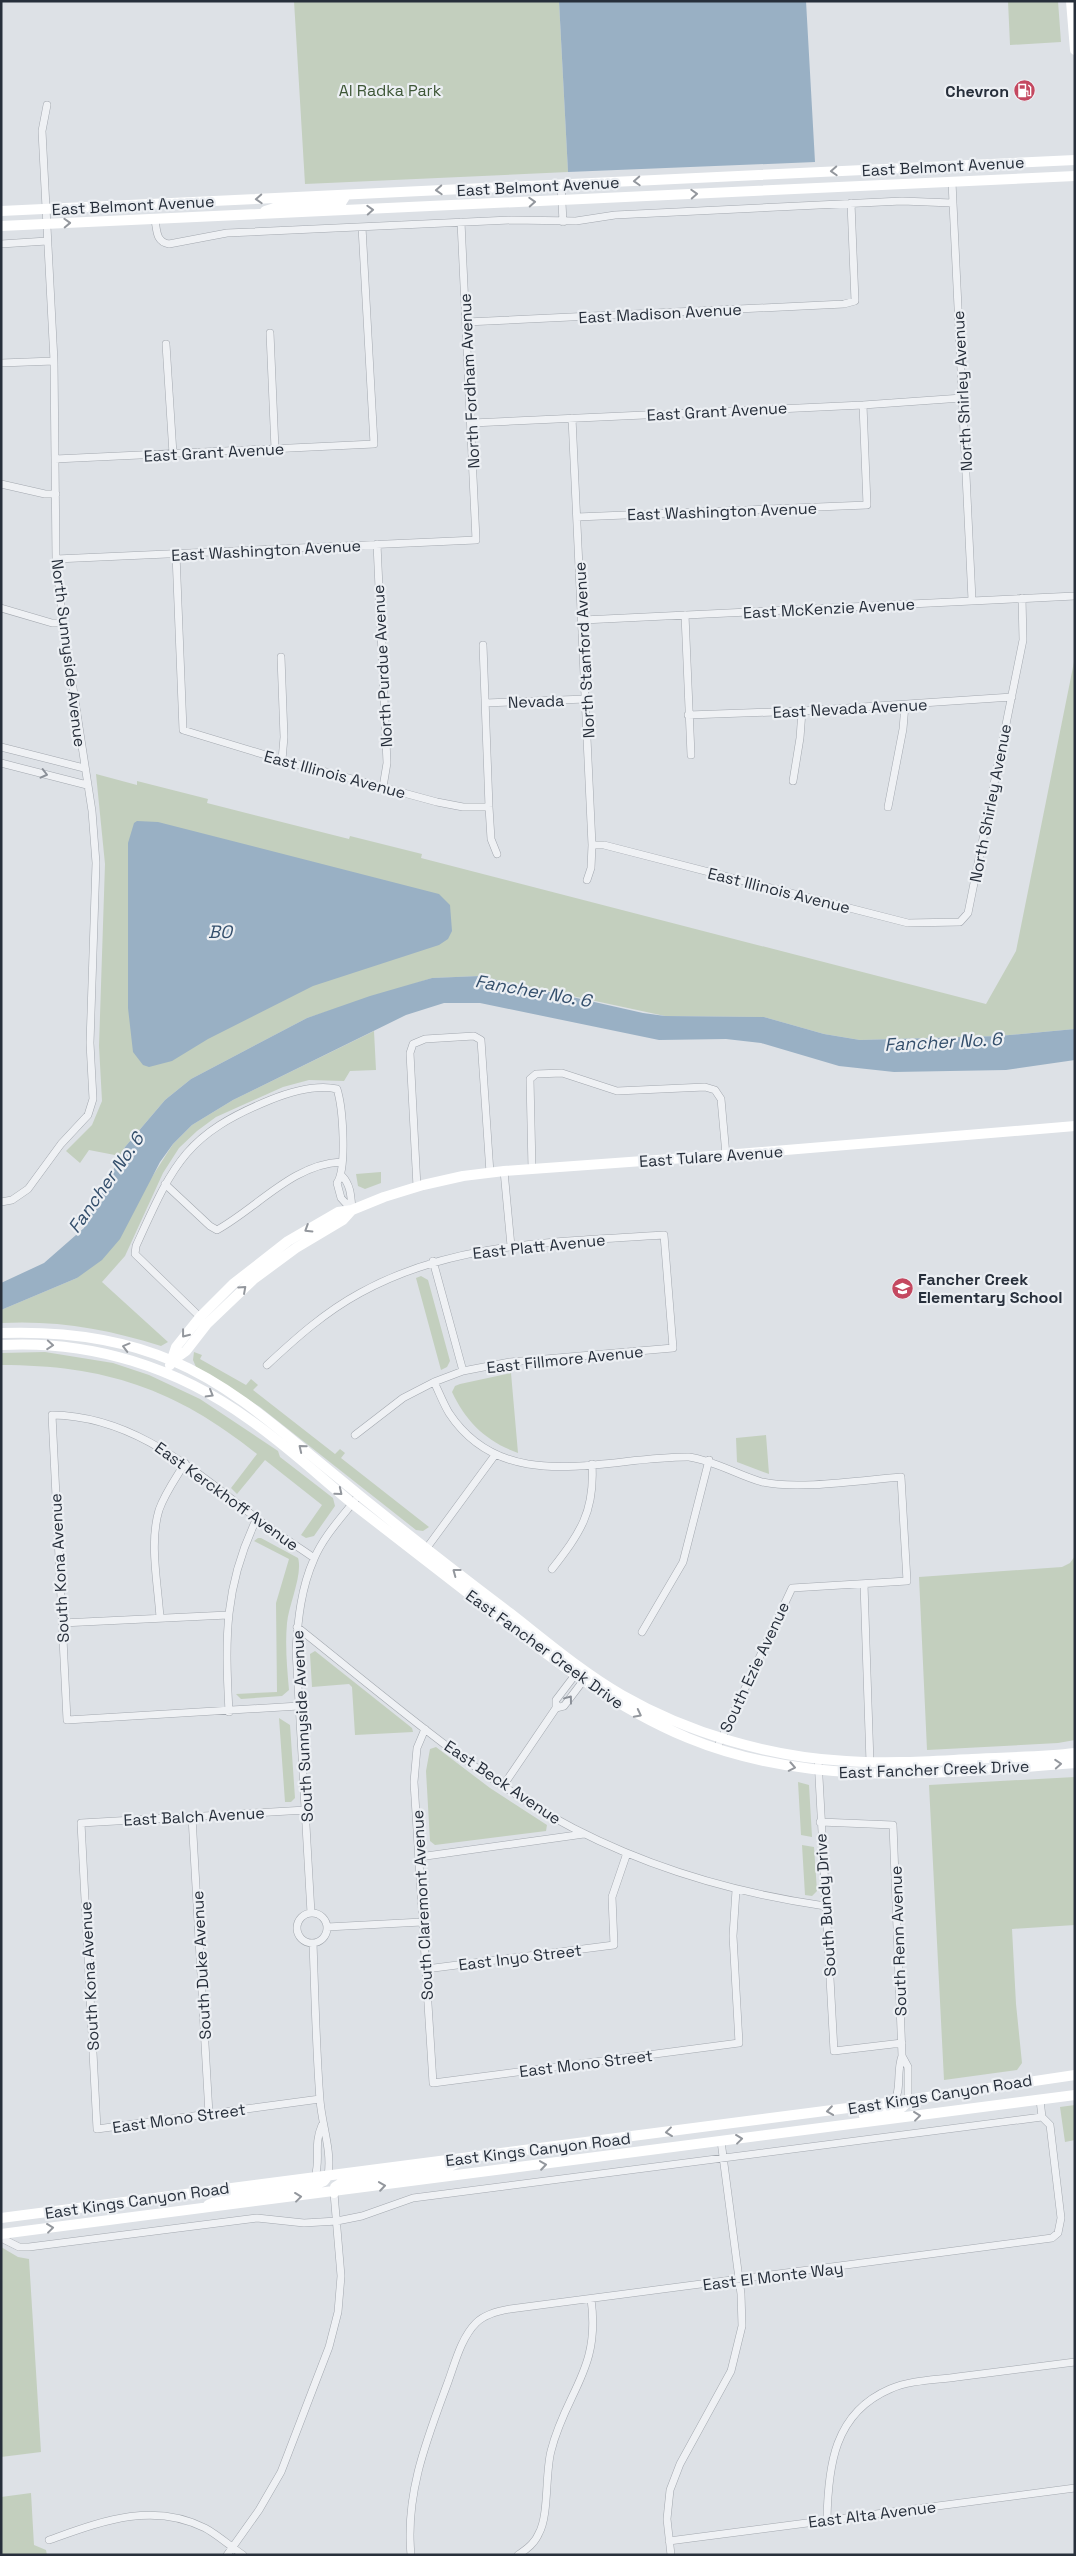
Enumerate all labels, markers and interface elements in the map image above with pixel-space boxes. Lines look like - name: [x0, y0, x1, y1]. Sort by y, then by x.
- fuel station icon: Chevron: [1013, 79, 1037, 103]
- park label: Al Radka Park: [339, 80, 442, 101]
- place label: Chevron: [945, 81, 1009, 102]
- street label: East Belmont Avenue: [861, 152, 1025, 181]
- one-way arrow: [830, 166, 838, 177]
- street label: East Belmont Avenue: [456, 172, 620, 201]
- one-way arrow: [632, 175, 640, 186]
- one-way arrow: [435, 185, 443, 196]
- one-way arrow: [690, 189, 698, 199]
- street label: East Belmont Avenue: [51, 191, 215, 220]
- one-way arrow: [255, 193, 263, 204]
- one-way arrow: [528, 196, 536, 207]
- one-way arrow: [366, 204, 374, 215]
- one-way arrow: [64, 218, 72, 229]
- street label: North Fordham Avenue: [454, 293, 485, 469]
- street label: East Madison Avenue: [578, 299, 742, 328]
- street label: North Shirley Avenue: [948, 310, 977, 472]
- street label: East Grant Avenue: [646, 397, 788, 426]
- street label: East Grant Avenue: [143, 438, 285, 467]
- street label: East Washington Avenue: [627, 498, 817, 525]
- street label: East Washington Avenue: [171, 535, 362, 566]
- street label: North Sunnyside Avenue: [47, 558, 90, 748]
- street label: North Stanford Avenue: [569, 561, 600, 739]
- street label: North Purdue Avenue: [368, 584, 397, 748]
- street label: East McKenzie Avenue: [743, 594, 916, 623]
- street label: Nevada: [507, 690, 565, 713]
- street label: East Nevada Avenue: [772, 694, 928, 723]
- street label: North Shirley Avenue: [965, 722, 1016, 884]
- street label: East Illinois Avenue: [262, 745, 408, 804]
- one-way arrow: [40, 768, 49, 779]
- street label: East Illinois Avenue: [706, 863, 852, 918]
- water label: BO: [208, 920, 234, 943]
- water label: Fancher No. 6: [473, 969, 595, 1012]
- water label: Fancher No. 6: [884, 1027, 1004, 1056]
- water label: Fancher No. 6: [63, 1126, 150, 1237]
- street label: East Tulare Avenue: [638, 1141, 784, 1172]
- one-way arrow: [304, 1222, 313, 1232]
- street label: East Platt Avenue: [472, 1229, 607, 1264]
- place label: Fancher Creek Elementary School: [918, 1269, 1062, 1308]
- school or university icon: Fancher Creek Elementary School: [890, 1276, 914, 1300]
- one-way arrow: [237, 1286, 246, 1295]
- one-way arrow: [182, 1329, 191, 1338]
- one-way arrow: [46, 1339, 54, 1350]
- street label: East Fillmore Avenue: [486, 1341, 644, 1378]
- one-way arrow: [122, 1342, 130, 1352]
- one-way arrow: [204, 1388, 213, 1398]
- street label: East Kerckhoff Avenue: [151, 1437, 303, 1556]
- one-way arrow: [299, 1446, 308, 1454]
- one-way arrow: [333, 1487, 342, 1495]
- street label: South Kona Avenue: [45, 1493, 74, 1643]
- one-way arrow: [452, 1569, 462, 1578]
- street label: East Fancher Creek Drive: [462, 1585, 628, 1714]
- street label: South Ezie Avenue: [715, 1598, 794, 1736]
- street label: South Sunnyside Avenue: [287, 1629, 318, 1822]
- one-way arrow: [564, 1696, 572, 1705]
- one-way arrow: [632, 1708, 641, 1718]
- street label: East Beck Avenue: [440, 1736, 565, 1829]
- street label: East Fancher Creek Drive: [839, 1756, 1030, 1783]
- one-way arrow: [1055, 1759, 1063, 1770]
- one-way arrow: [787, 1761, 796, 1771]
- street label: East Balch Avenue: [123, 1802, 265, 1831]
- street label: South Claremont Avenue: [407, 1809, 438, 2001]
- street label: South Bundy Drive: [810, 1833, 841, 1977]
- street label: South Renn Avenue: [885, 1865, 912, 2016]
- street label: South Duke Avenue: [187, 1890, 216, 2040]
- street label: South Kona Avenue: [75, 1901, 104, 2051]
- street label: East Inyo Street: [457, 1940, 583, 1975]
- street label: East Mono Street: [518, 2045, 654, 2082]
- street label: East Kings Canyon Road: [846, 2070, 1034, 2119]
- street label: East Mono Street: [111, 2099, 247, 2138]
- one-way arrow: [826, 2105, 834, 2115]
- one-way arrow: [914, 2111, 922, 2122]
- one-way arrow: [665, 2126, 673, 2137]
- street label: East Kings Canyon Road: [444, 2128, 632, 2171]
- one-way arrow: [735, 2134, 743, 2145]
- one-way arrow: [539, 2160, 547, 2171]
- street label: East Kings Canyon Road: [43, 2177, 231, 2224]
- one-way arrow: [378, 2181, 386, 2192]
- one-way arrow: [294, 2192, 302, 2203]
- one-way arrow: [46, 2223, 54, 2234]
- street label: East El Monte Way: [702, 2257, 845, 2296]
- street label: East Alta Avenue: [807, 2496, 937, 2533]

